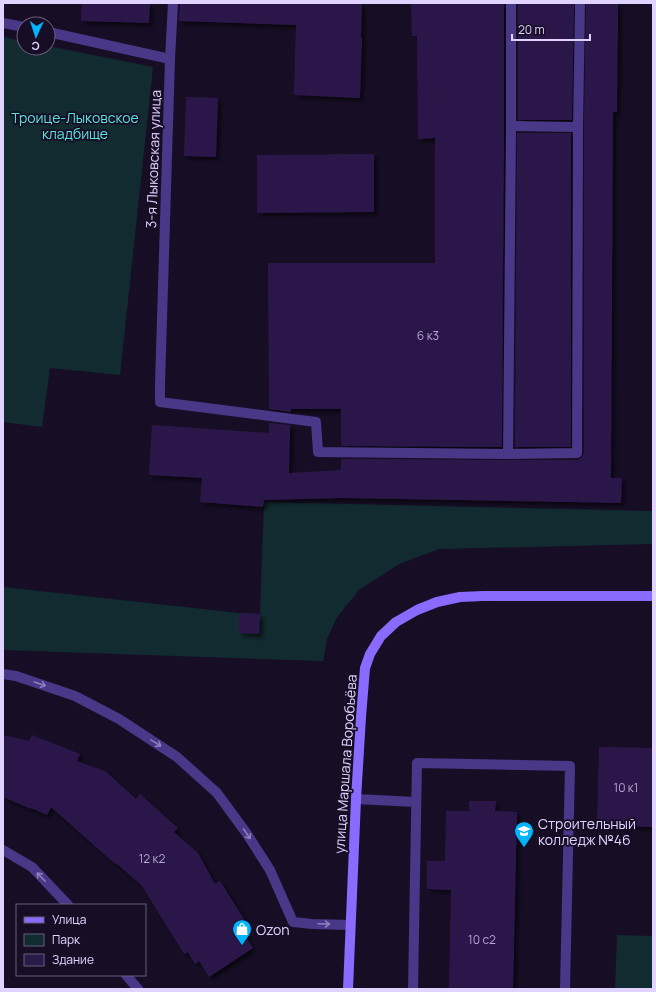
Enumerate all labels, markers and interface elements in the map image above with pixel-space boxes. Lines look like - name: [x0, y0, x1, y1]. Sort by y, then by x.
- north arrow: [16, 16, 56, 56]
- scale bar: [512, 16, 590, 42]
- text: 20 m: [518, 21, 545, 38]
- text: С: [31, 39, 40, 54]
- street label: 3-я Лыковская улица: [141, 89, 165, 229]
- park label: Троице-Лыковское кладбище: [11, 108, 139, 143]
- house number: 6 к3: [417, 327, 439, 344]
- street label: улица Маршала Воробьёва: [329, 674, 361, 854]
- one-way arrow: [34, 681, 46, 689]
- one-way arrow: [150, 739, 161, 747]
- house number: 10 к1: [613, 779, 639, 796]
- place label: Строительный колледж №46: [538, 814, 636, 849]
- school or university icon: Строительный колледж №46: [513, 820, 535, 848]
- one-way arrow: [243, 828, 251, 839]
- house number: 12 к2: [139, 850, 166, 867]
- one-way arrow: [37, 872, 46, 882]
- legend: [16, 904, 146, 976]
- text: Улица: [52, 911, 86, 928]
- shop icon: Ozon: [231, 918, 253, 946]
- place label: Ozon: [256, 920, 290, 939]
- one-way arrow: [317, 921, 330, 928]
- text: Парк: [52, 931, 81, 948]
- house number: 10 с2: [468, 931, 496, 948]
- text: Здание: [52, 951, 94, 968]

